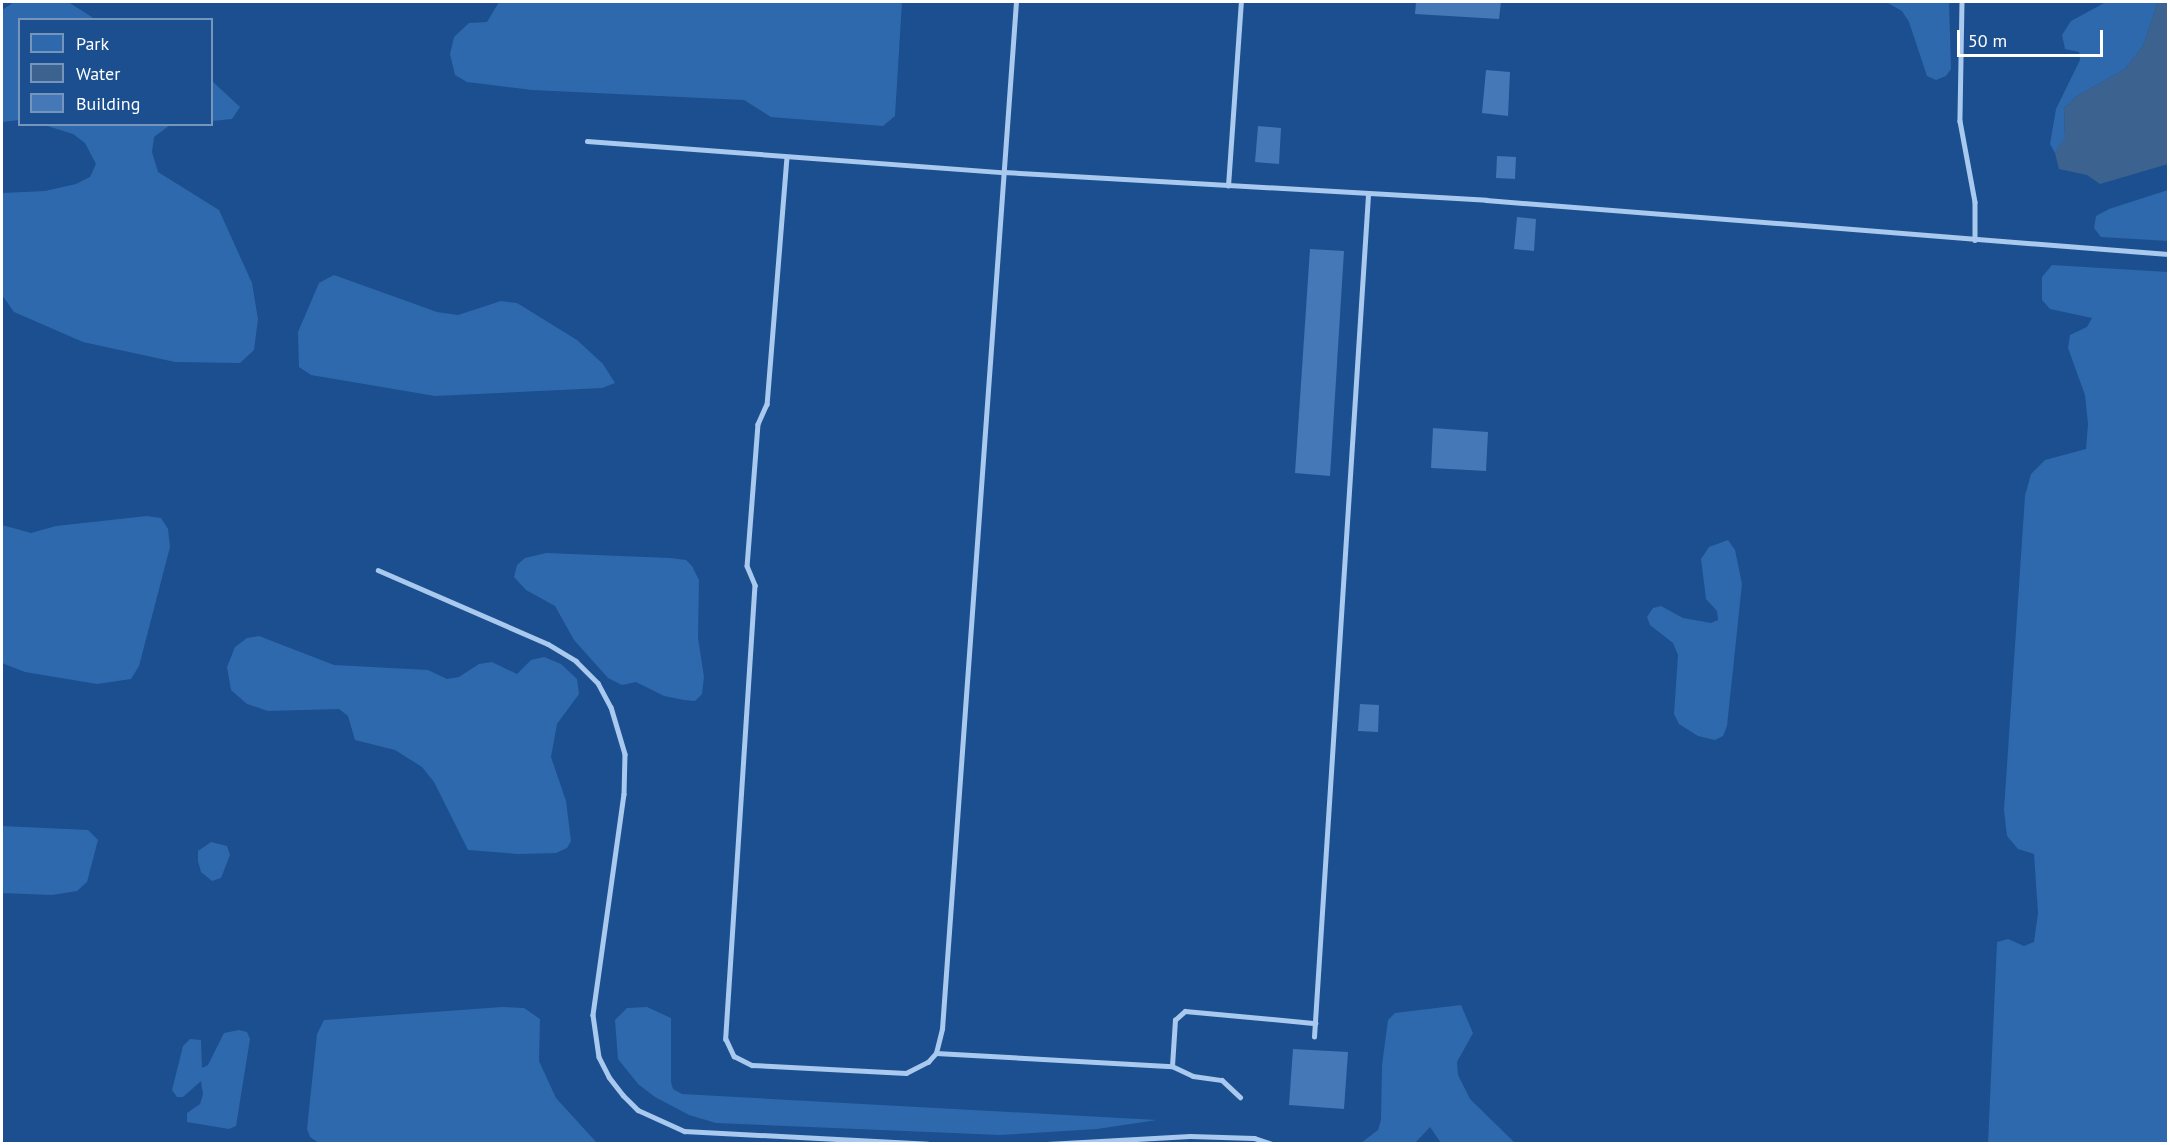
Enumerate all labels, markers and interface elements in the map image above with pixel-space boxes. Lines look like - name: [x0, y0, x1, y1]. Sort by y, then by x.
- legend: [18, 18, 213, 126]
- scale bar: [1960, 18, 2106, 56]
- text: 50 m: [1968, 29, 2007, 52]
- text: Park: [76, 32, 109, 55]
- text: Water: [76, 62, 120, 85]
- text: Building: [76, 92, 140, 115]

